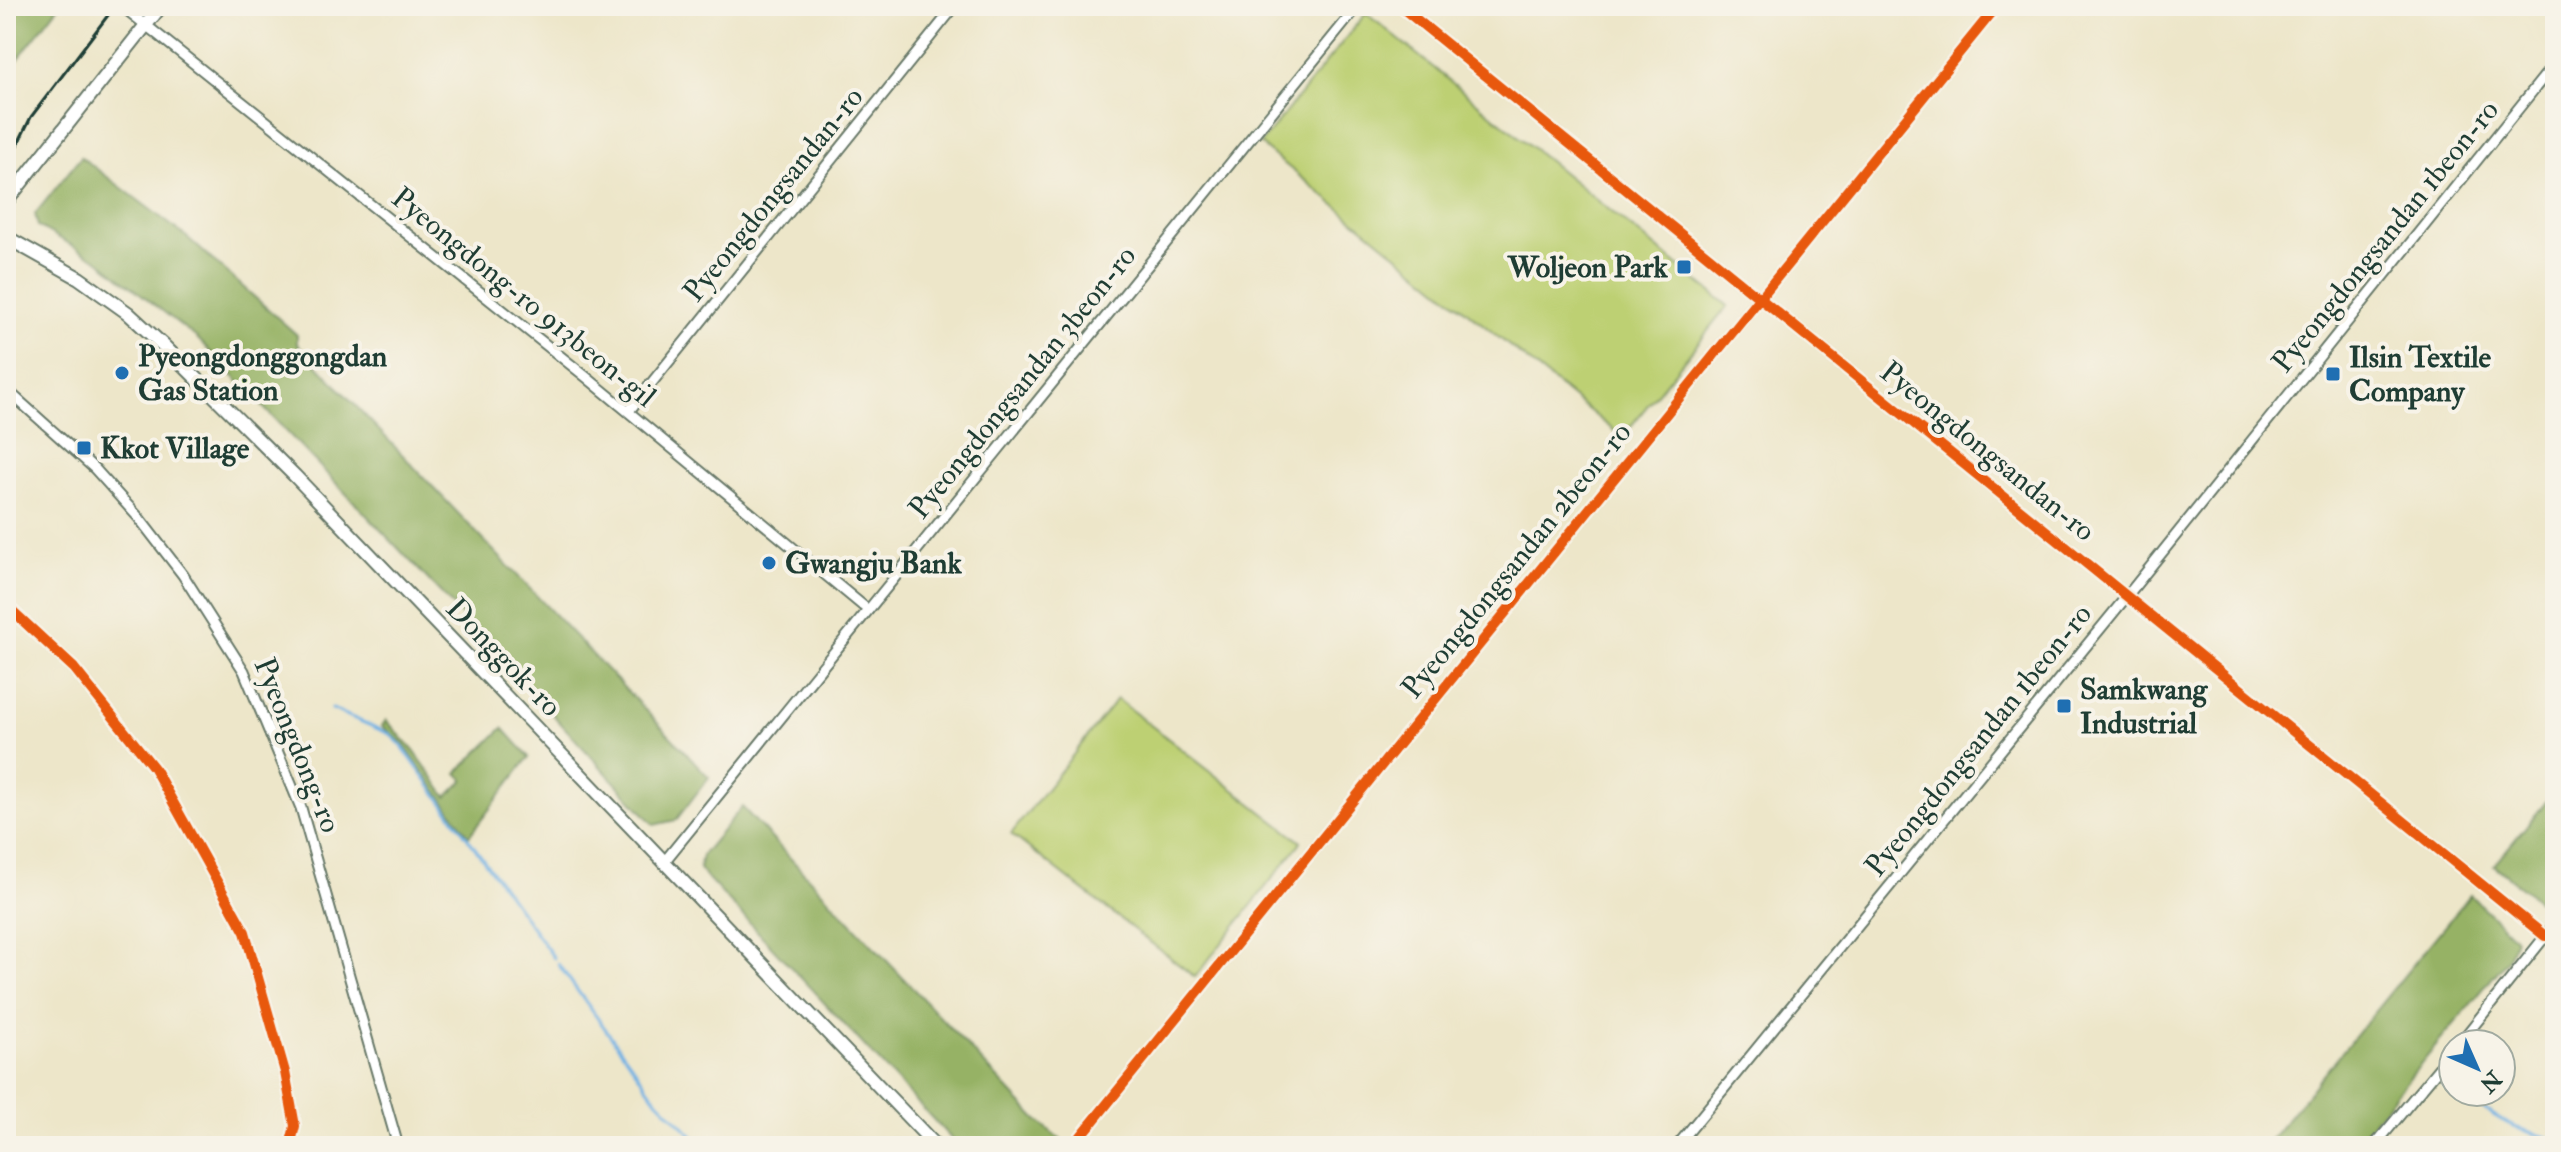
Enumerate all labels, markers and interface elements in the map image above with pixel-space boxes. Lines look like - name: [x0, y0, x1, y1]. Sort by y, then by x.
- street label: Pyeongdongsandan-ro: [675, 79, 871, 309]
- street label: Pyeongdongsandan 1beon-ro: [2264, 92, 2507, 380]
- street label: Pyeongdong-ro 913beon-gil: [384, 179, 664, 416]
- street label: Pyeongdongsandan 3beon-ro: [901, 238, 1144, 526]
- place label: Woljeon Park: [1507, 249, 1669, 286]
- marker: Woljeon Park: [1675, 258, 1693, 276]
- place label: Pyeongdonggongdan Gas Station: [138, 338, 388, 409]
- place label: Ilsin Textile Company: [2349, 339, 2491, 410]
- street label: Pyeongdongsandan-ro: [1873, 353, 2103, 549]
- marker: Pyeongdonggongdan Gas Station: [113, 364, 131, 382]
- marker: Ilsin Textile Company: [2324, 365, 2342, 383]
- street label: Pyeongdongsandan 2beon-ro: [1394, 415, 1639, 706]
- place label: Kkot Village: [100, 430, 250, 467]
- marker: Kkot Village: [75, 439, 93, 457]
- place label: Gwangju Bank: [785, 545, 963, 582]
- marker: Gwangju Bank: [760, 554, 778, 572]
- street label: Donggok-ro: [438, 590, 569, 724]
- street label: Pyeongdongsandan 1beon-ro: [1857, 596, 2100, 884]
- street label: Pyeongdong-ro: [246, 652, 349, 838]
- place label: Samkwang Industrial: [2080, 671, 2209, 742]
- marker: Samkwang Industrial: [2055, 697, 2073, 715]
- north arrow: [2437, 1028, 2517, 1108]
- text: N: [2473, 1064, 2508, 1099]

